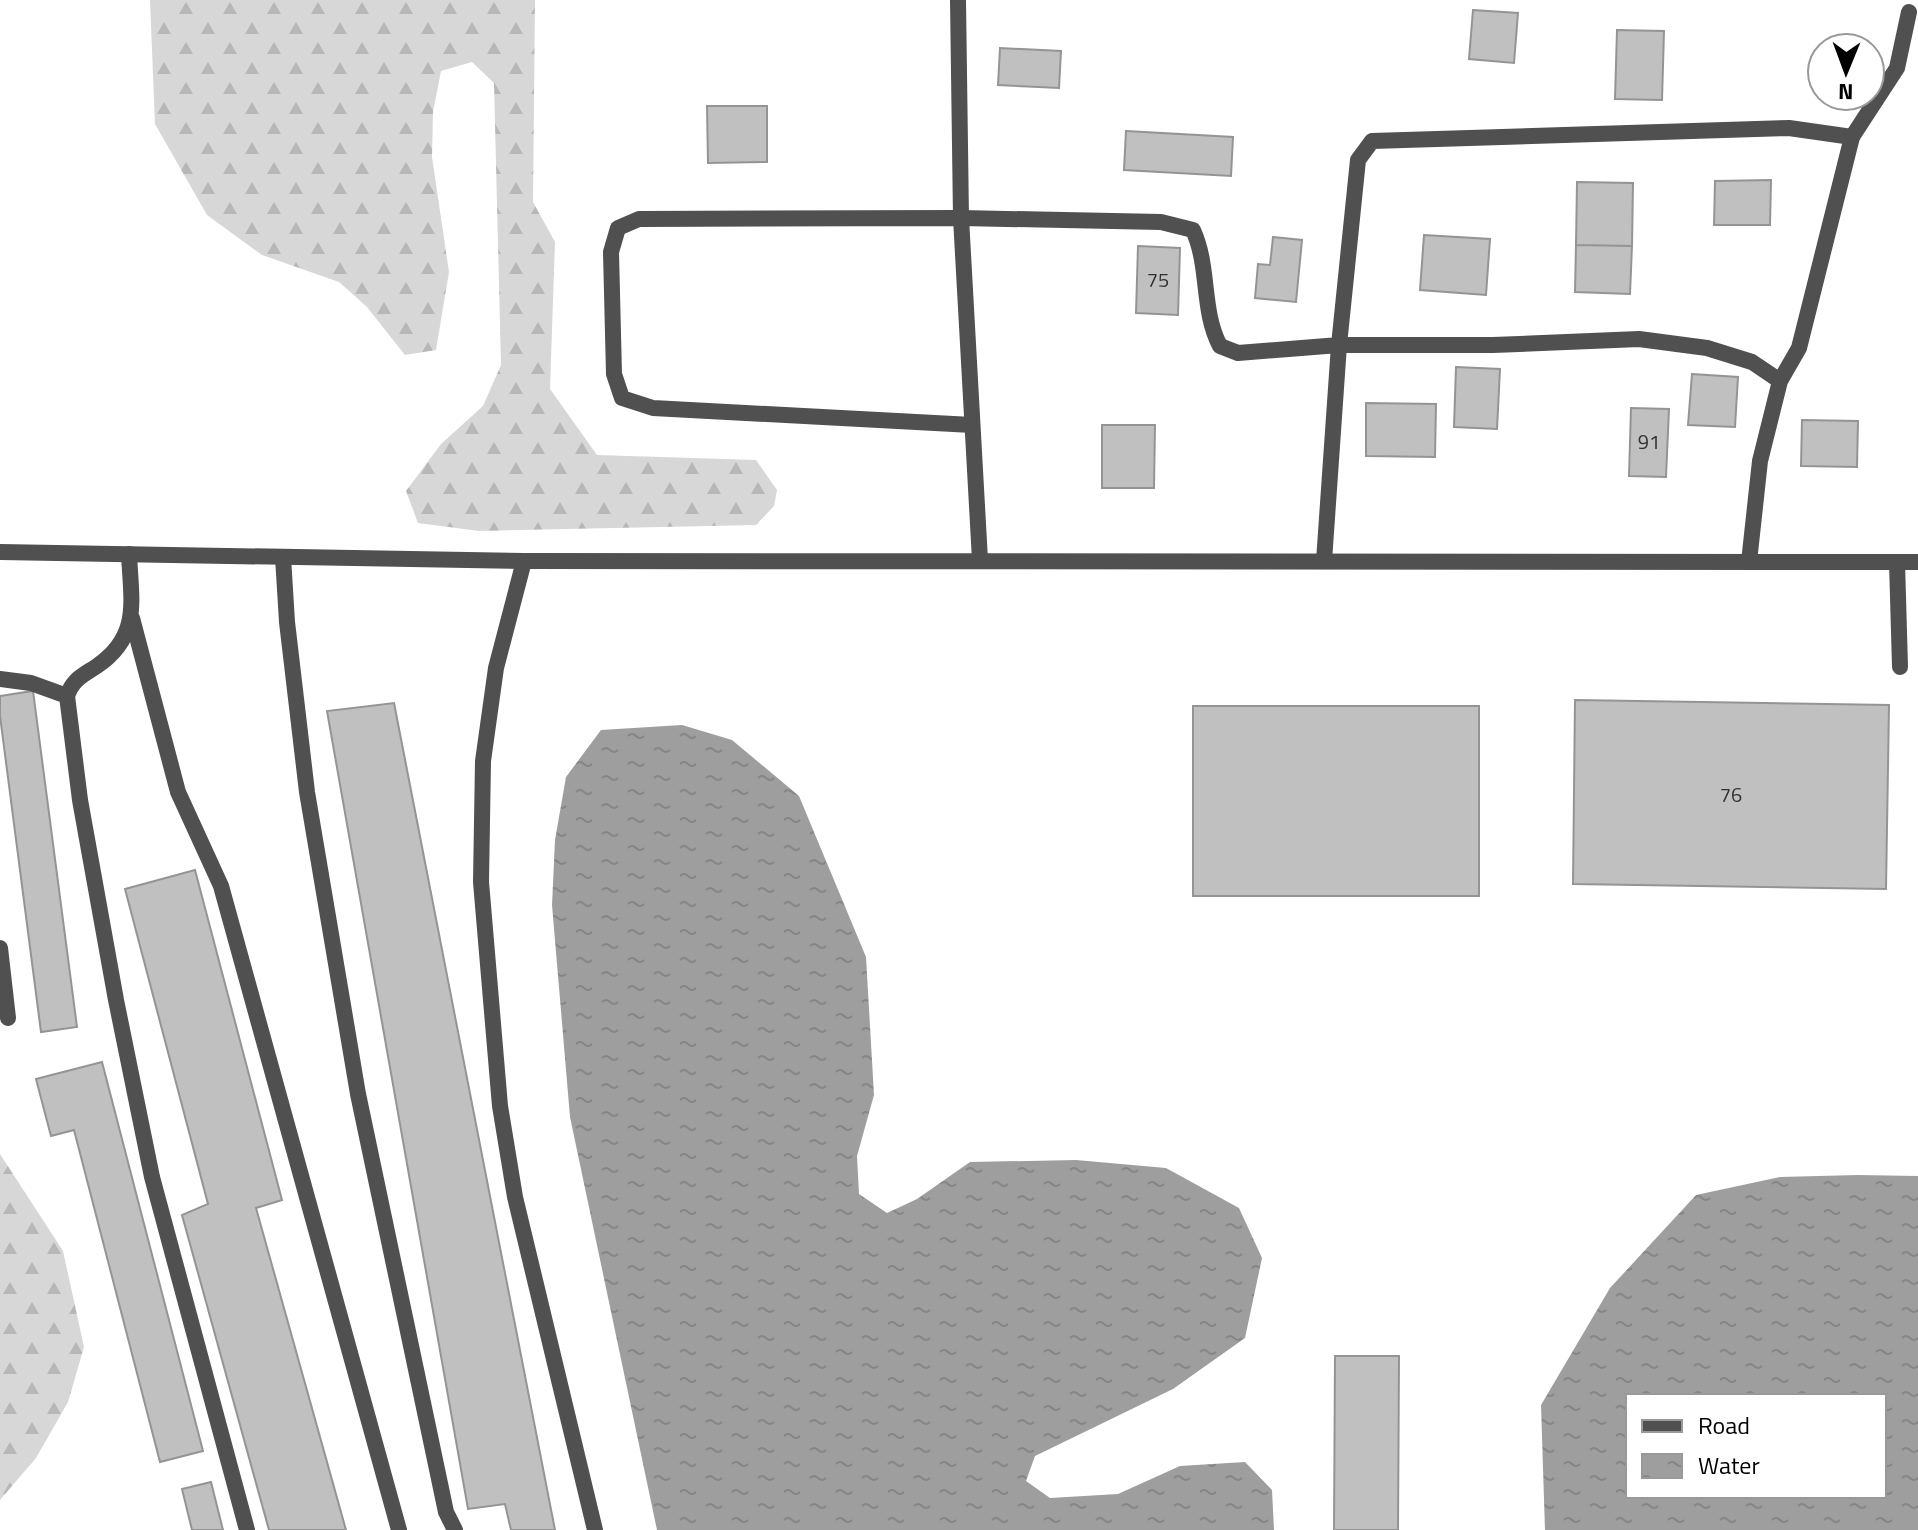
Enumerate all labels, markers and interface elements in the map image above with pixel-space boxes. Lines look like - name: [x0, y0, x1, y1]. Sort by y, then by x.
- north arrow: [1806, 32, 1886, 112]
- text: N: [1838, 75, 1854, 109]
- house number: 75: [1147, 264, 1169, 295]
- house number: 91: [1638, 426, 1660, 457]
- house number: 76: [1720, 779, 1742, 810]
- legend: [1626, 1394, 1886, 1498]
- text: Road: [1698, 1407, 1750, 1443]
- text: Water: [1698, 1447, 1760, 1483]

